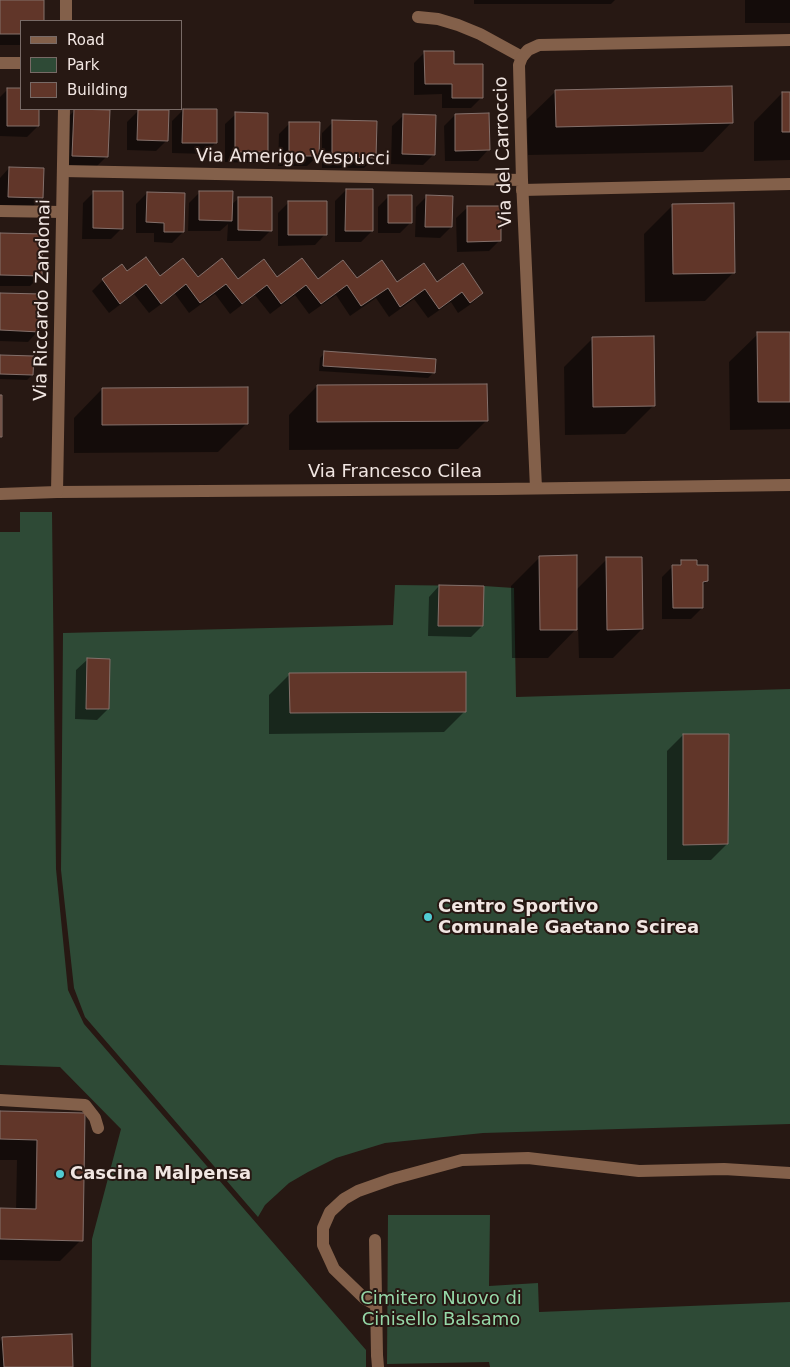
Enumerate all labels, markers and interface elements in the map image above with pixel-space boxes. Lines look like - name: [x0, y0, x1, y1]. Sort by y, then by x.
- legend: [20, 20, 182, 110]
- text: Road: [67, 31, 105, 49]
- text: Park: [67, 56, 99, 74]
- street label: Via del Carroccio: [491, 76, 517, 228]
- text: Building: [67, 81, 128, 99]
- street label: Via Amerigo Vespucci: [196, 146, 390, 170]
- street label: Via Riccardo Zandonai: [30, 199, 56, 401]
- street label: Via Francesco Cilea: [308, 461, 482, 483]
- place label: Centro Sportivo Comunale Gaetano Scirea: [438, 896, 699, 939]
- marker: Centro Sportivo Comunale Gaetano Scirea: [422, 911, 434, 923]
- place label: Cascina Malpensa: [70, 1163, 251, 1185]
- marker: Cascina Malpensa: [54, 1168, 66, 1180]
- park label: Cimitero Nuovo di Cinisello Balsamo: [360, 1288, 522, 1330]

